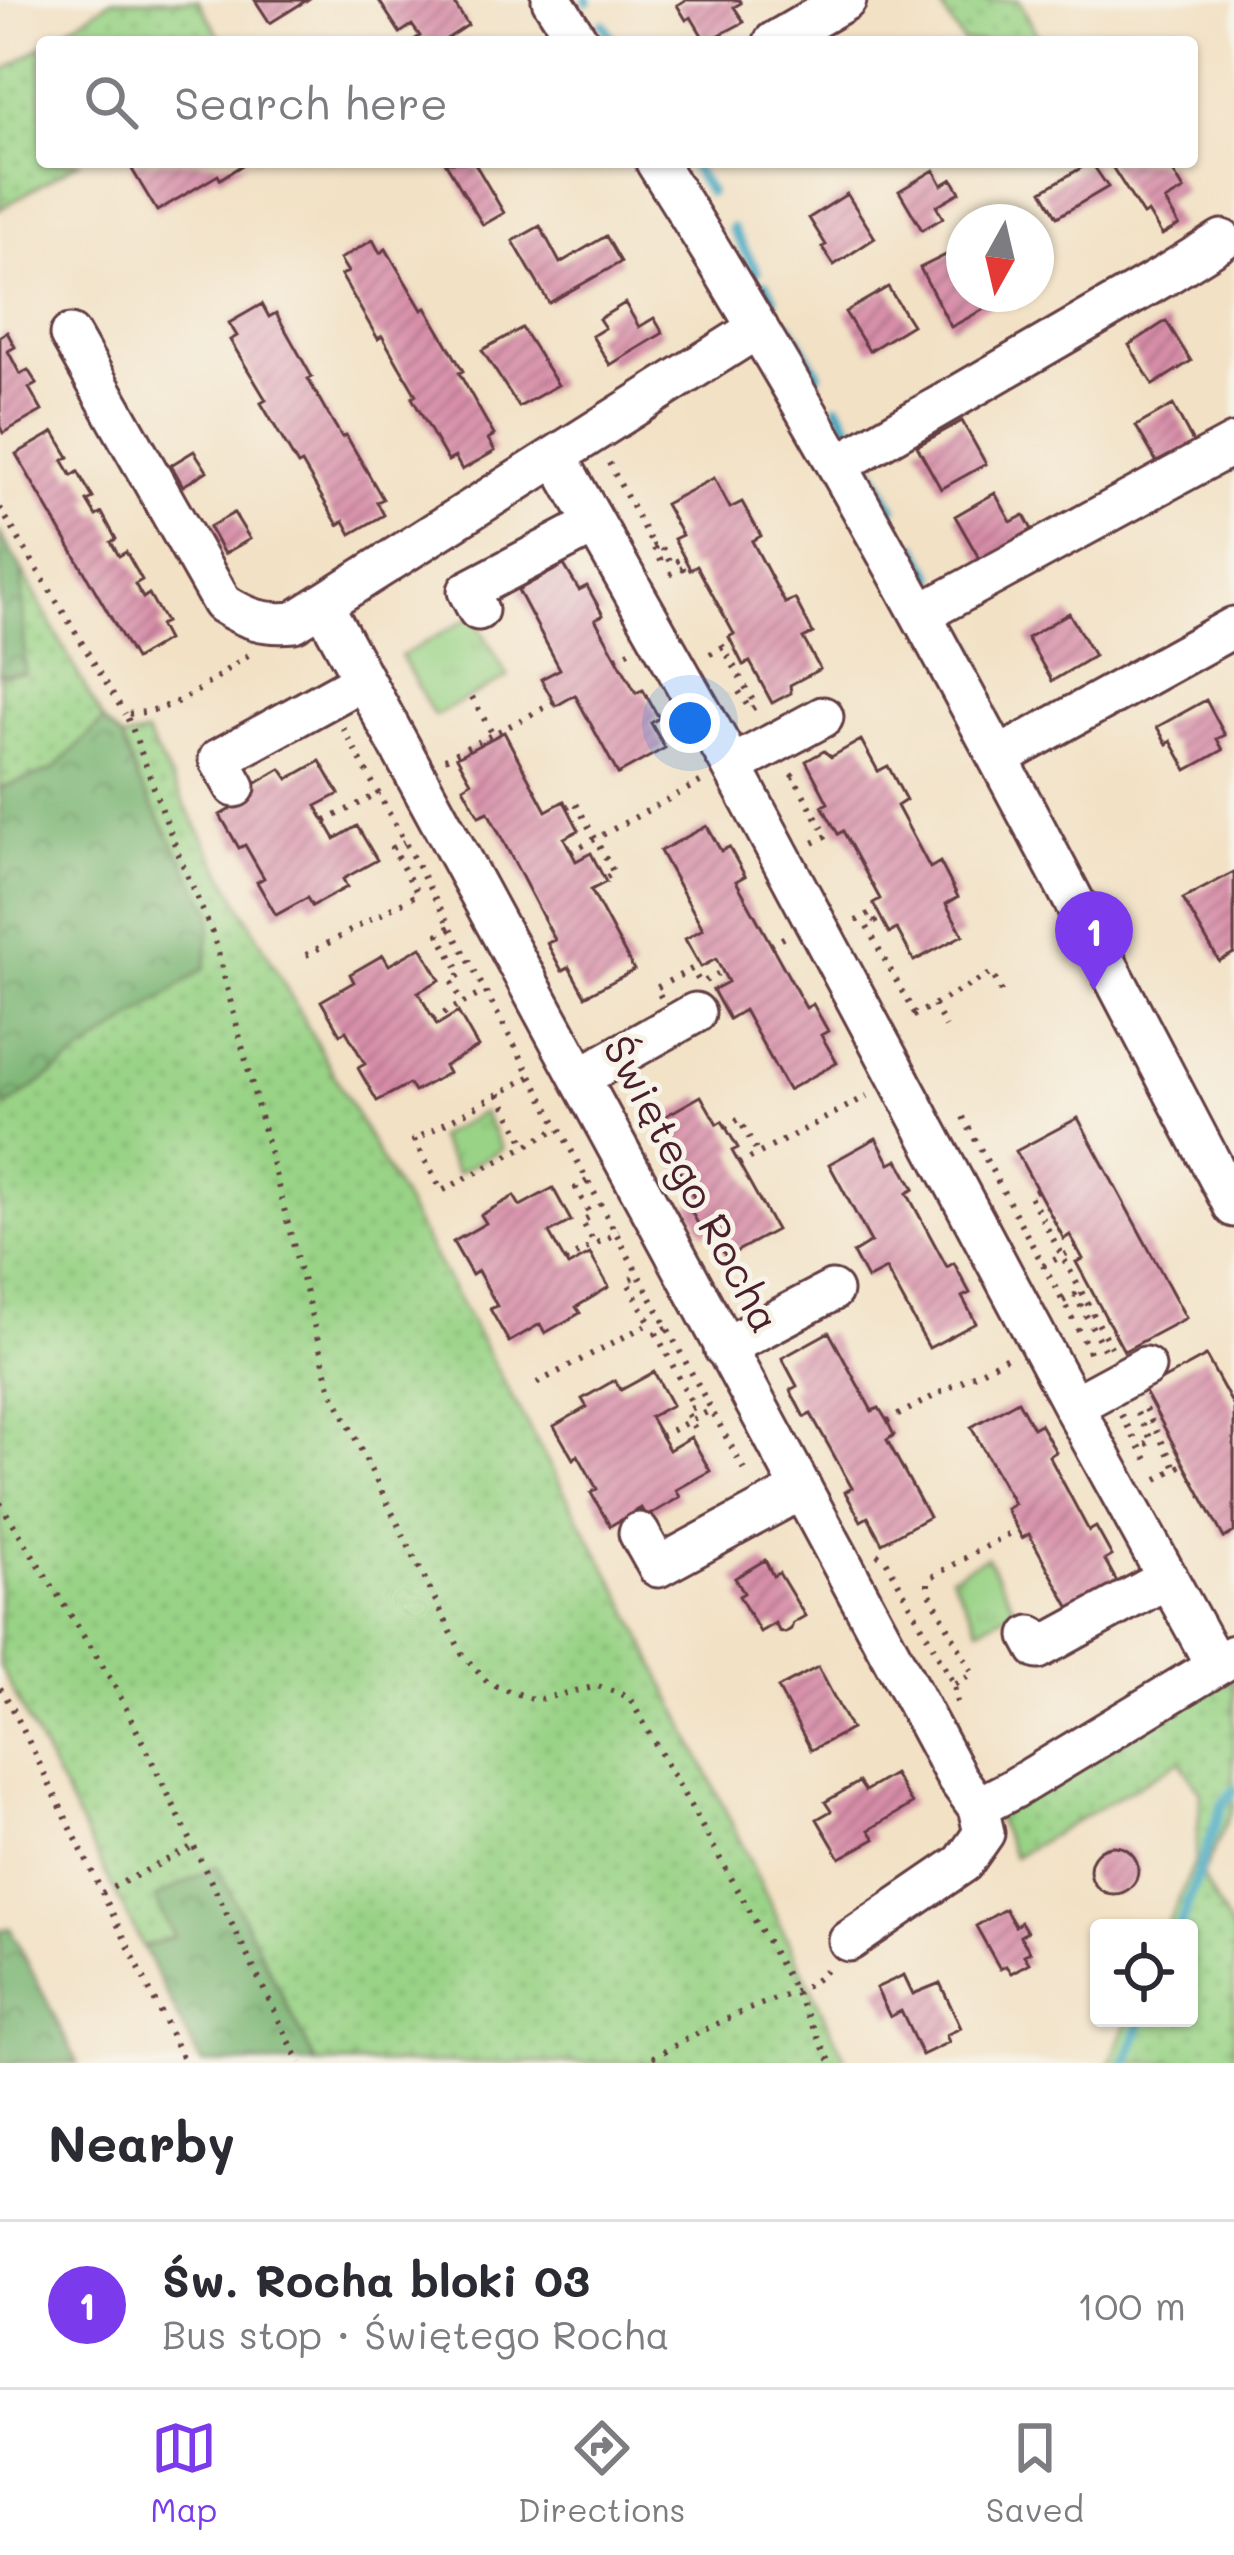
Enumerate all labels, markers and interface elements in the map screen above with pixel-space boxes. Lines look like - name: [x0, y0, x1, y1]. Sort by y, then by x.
- search box: [36, 36, 1198, 168]
- icon: search: [78, 69, 144, 135]
- text: Search here: [174, 73, 448, 131]
- north arrow: [946, 204, 1054, 312]
- your location: [660, 693, 720, 753]
- pin: 1: [1055, 891, 1133, 990]
- street label: Świętego Rocha: [592, 1025, 795, 1341]
- map controls: [1090, 1919, 1198, 2027]
- button: locate: [1090, 1919, 1198, 2027]
- text: Nearby: [48, 2108, 235, 2175]
- text: Św. Rocha bloki 03: [162, 2250, 590, 2308]
- text: 1: [78, 2279, 96, 2330]
- text: 100 m: [1077, 2279, 1186, 2330]
- text: Bus stop · Świętego Rocha: [162, 2308, 669, 2359]
- tab: Map: [150, 2415, 217, 2530]
- tab: Directions: [518, 2415, 685, 2530]
- tab: Saved: [986, 2415, 1084, 2530]

